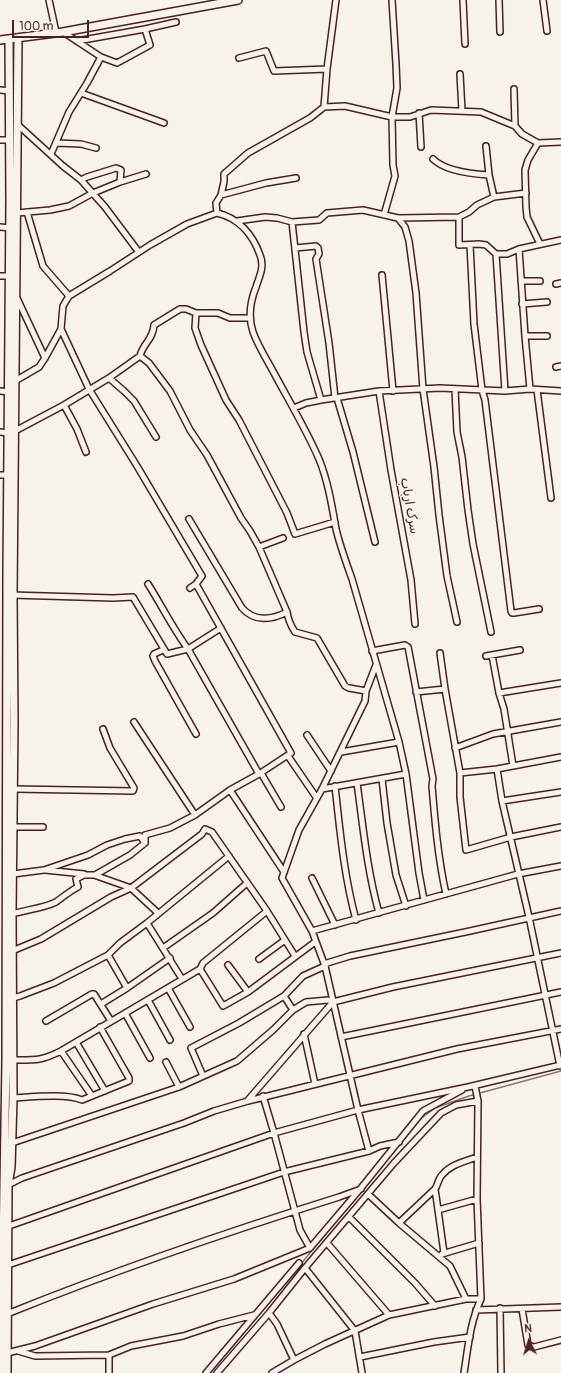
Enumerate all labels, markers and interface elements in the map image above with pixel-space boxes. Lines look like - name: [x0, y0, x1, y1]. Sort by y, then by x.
- scale bar: [14, 12, 91, 38]
- text: 100 m: [19, 19, 53, 34]
- street label: سرک ارباب: [396, 477, 422, 535]
- north arrow: [509, 1321, 549, 1361]
- text: N: [524, 1322, 532, 1335]

